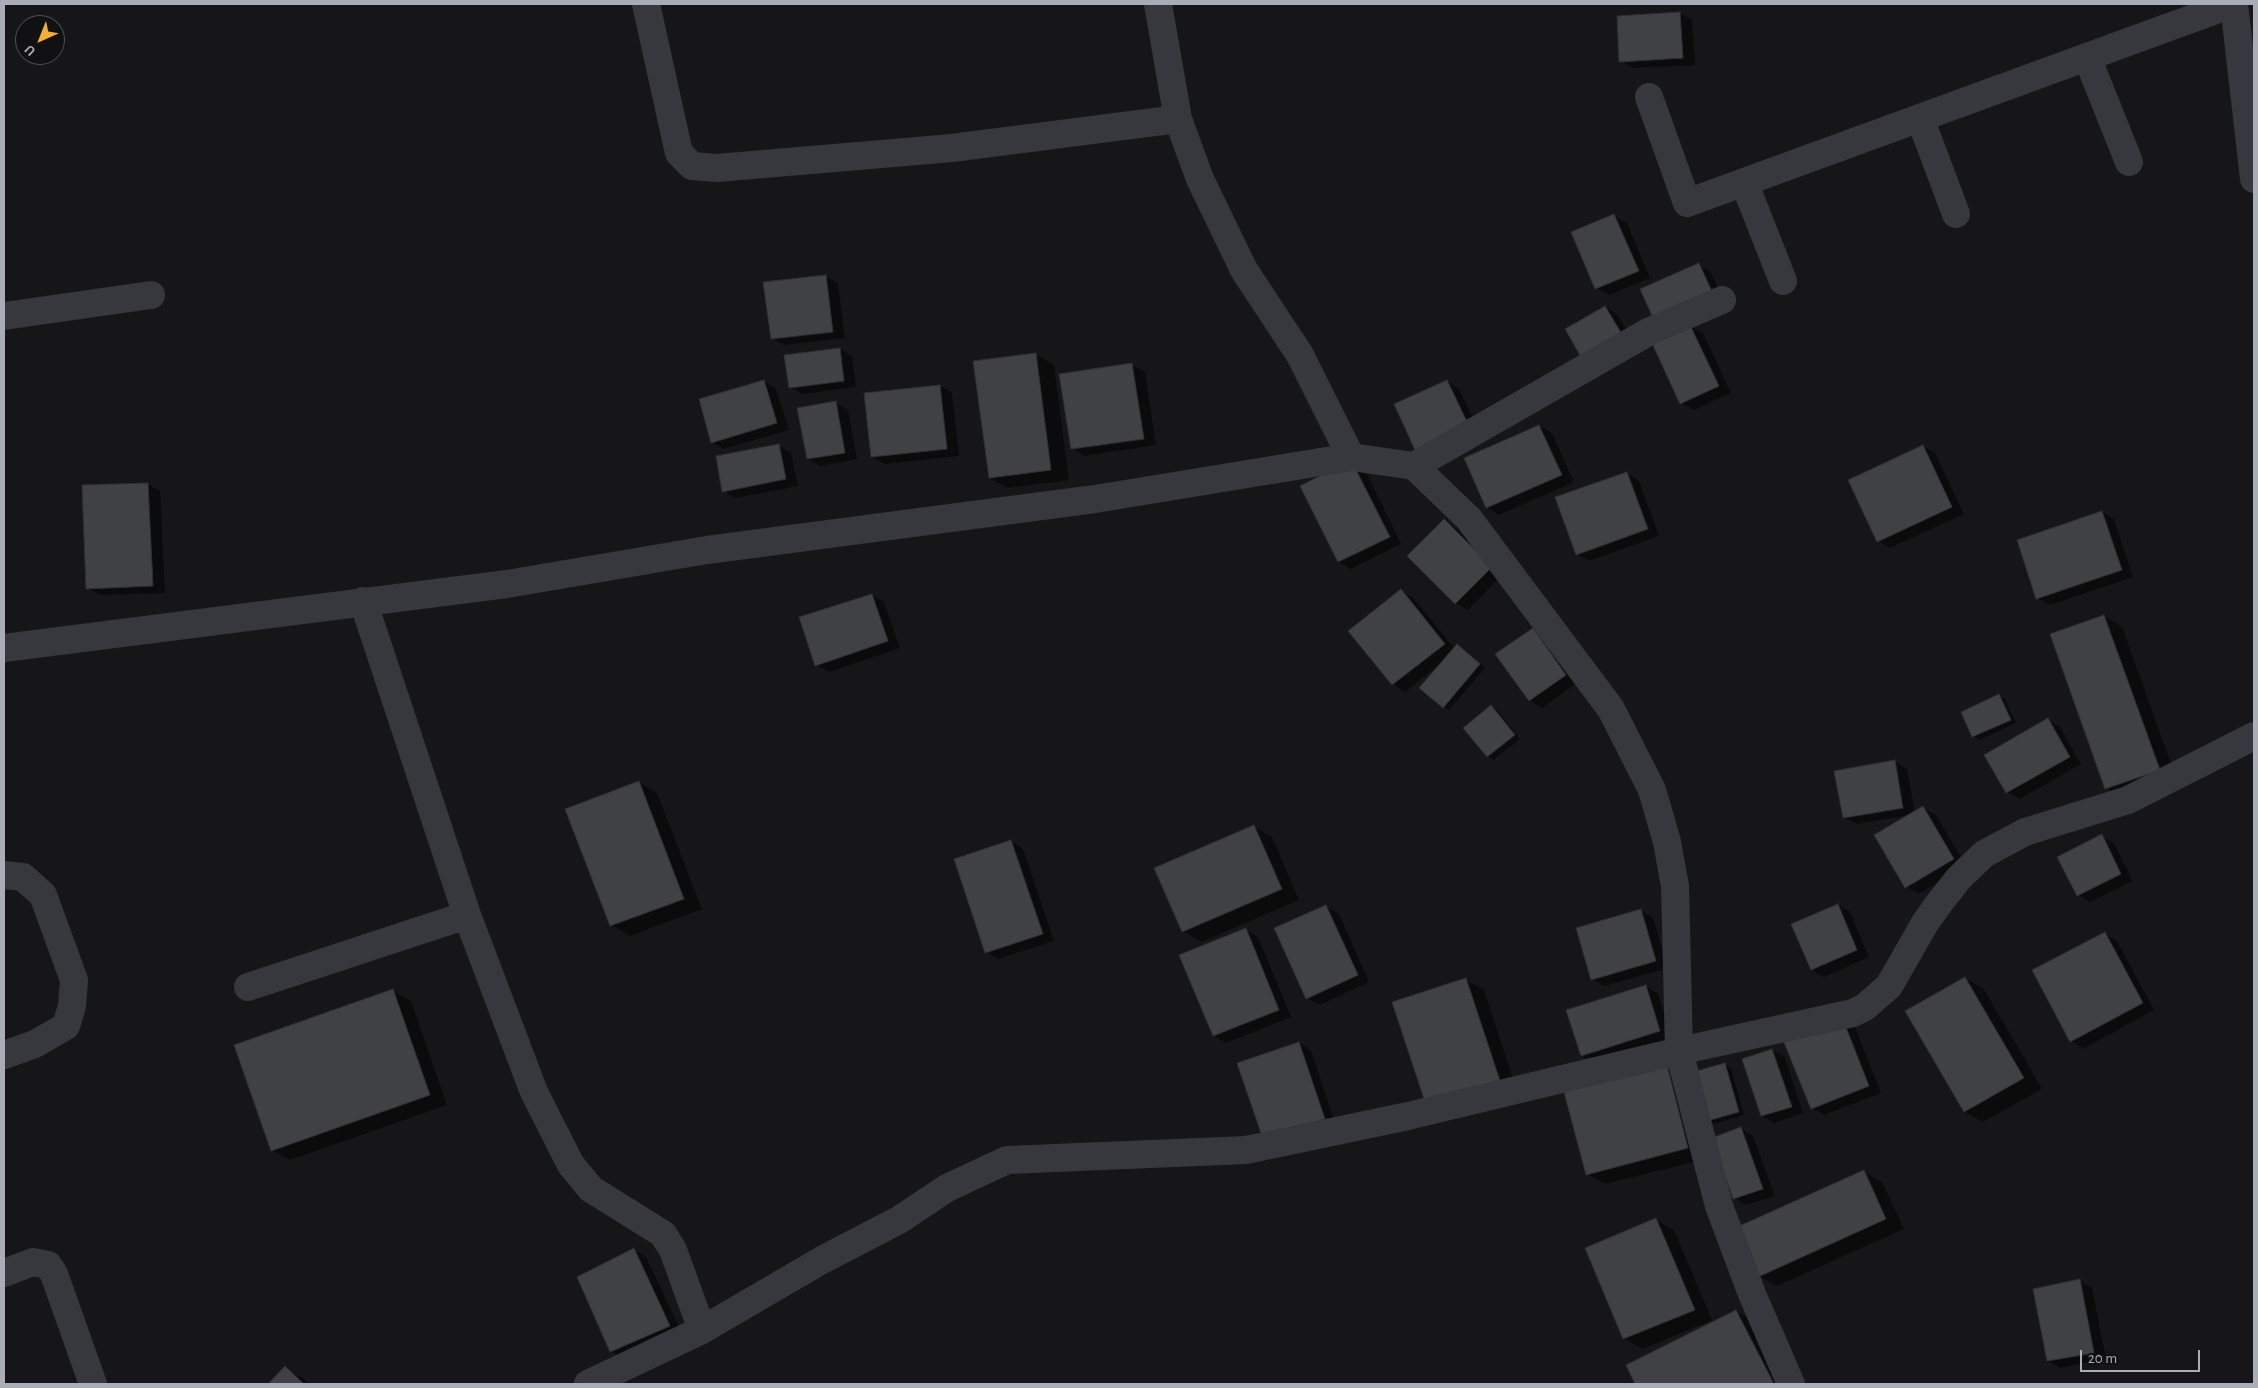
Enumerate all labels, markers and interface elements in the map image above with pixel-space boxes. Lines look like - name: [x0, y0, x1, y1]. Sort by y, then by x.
- north arrow: [15, 15, 65, 65]
- text: U: [22, 42, 38, 58]
- scale bar: [2083, 1340, 2203, 1372]
- text: 20 m: [2088, 1351, 2117, 1366]

